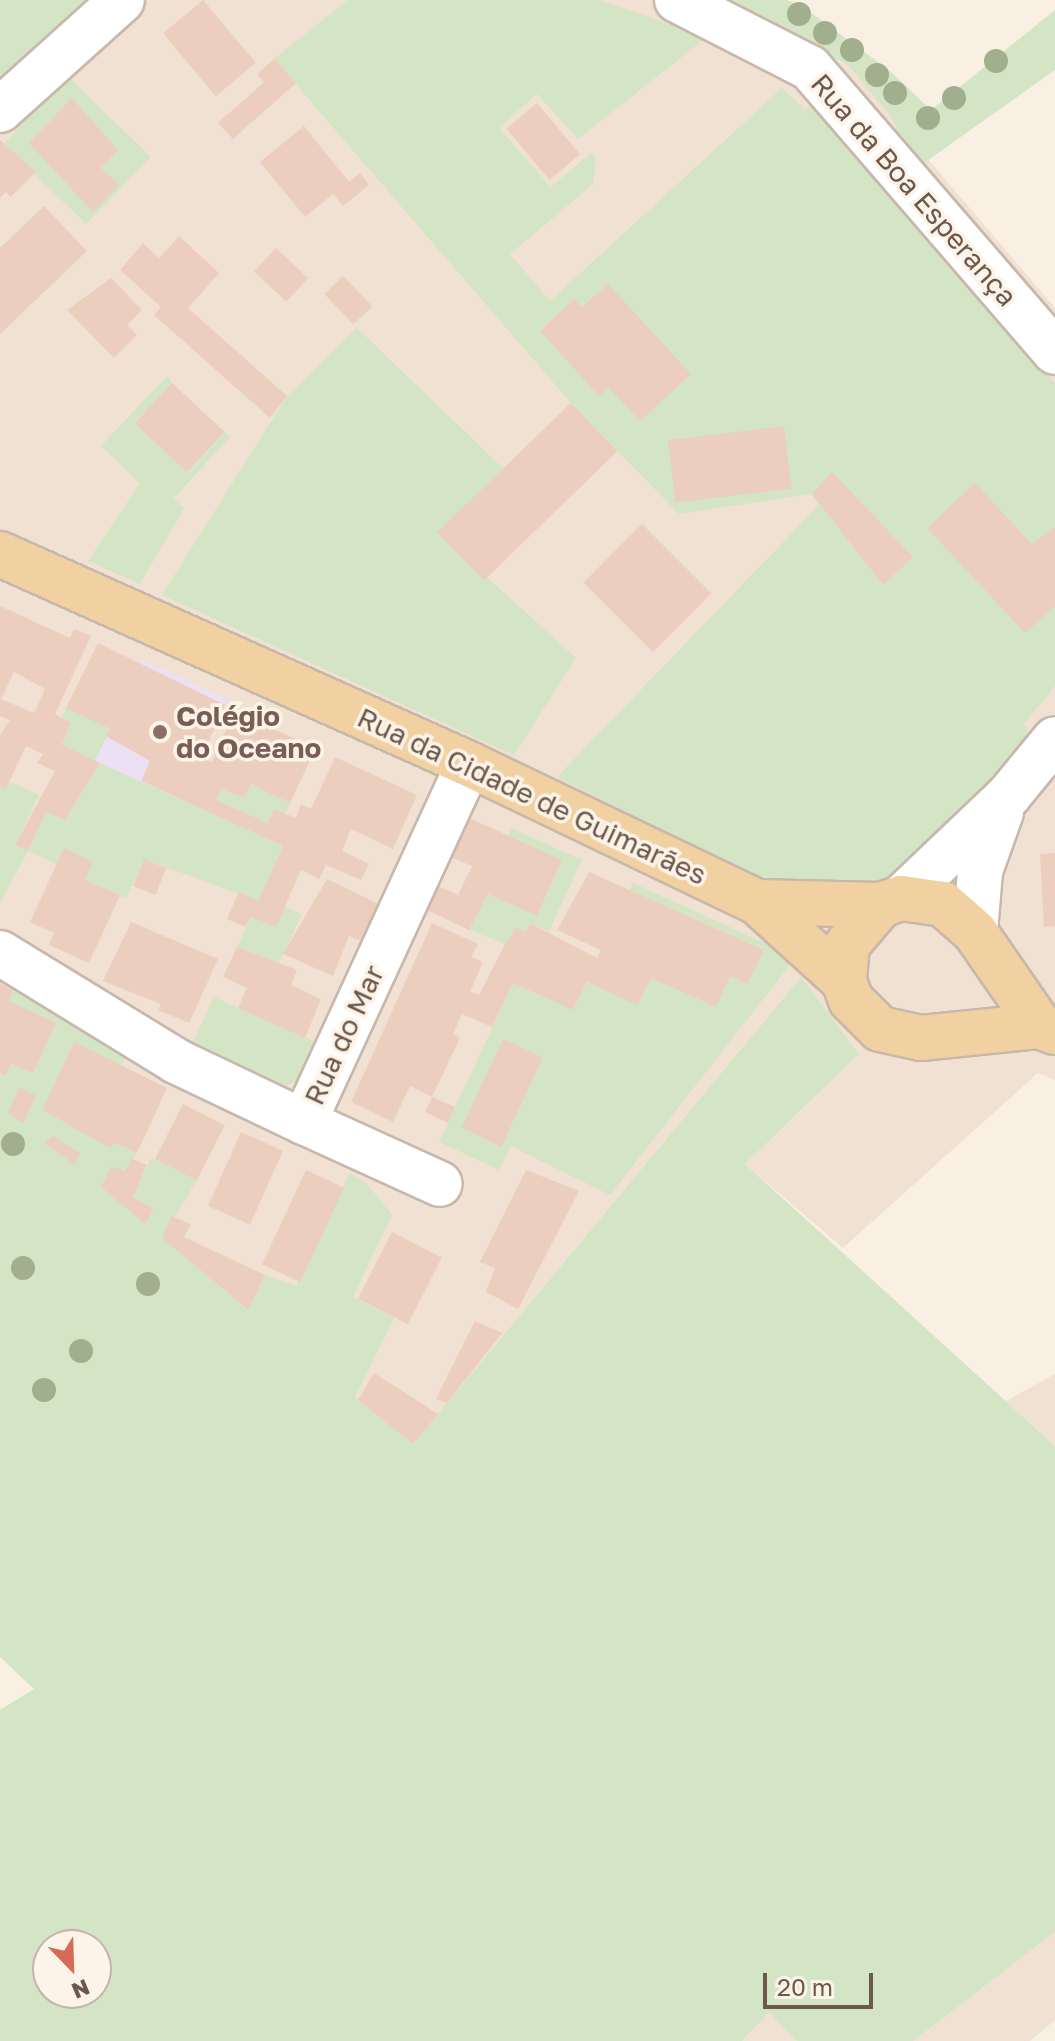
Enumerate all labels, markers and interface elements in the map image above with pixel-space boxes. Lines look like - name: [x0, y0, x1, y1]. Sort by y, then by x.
- street label: Rua da Boa Esperança: [804, 67, 1024, 313]
- place label: Colégio do Oceano: [176, 699, 321, 765]
- street label: Rua da Cidade de Guimarães: [352, 700, 712, 892]
- marker: Colégio do Oceano: [151, 723, 169, 741]
- street label: Rua do Mar: [297, 960, 391, 1110]
- north arrow: [32, 1929, 112, 2009]
- scale bar: [767, 1957, 877, 2007]
- text: 20 m: [777, 1972, 833, 2001]
- text: N: [68, 1974, 94, 2005]

